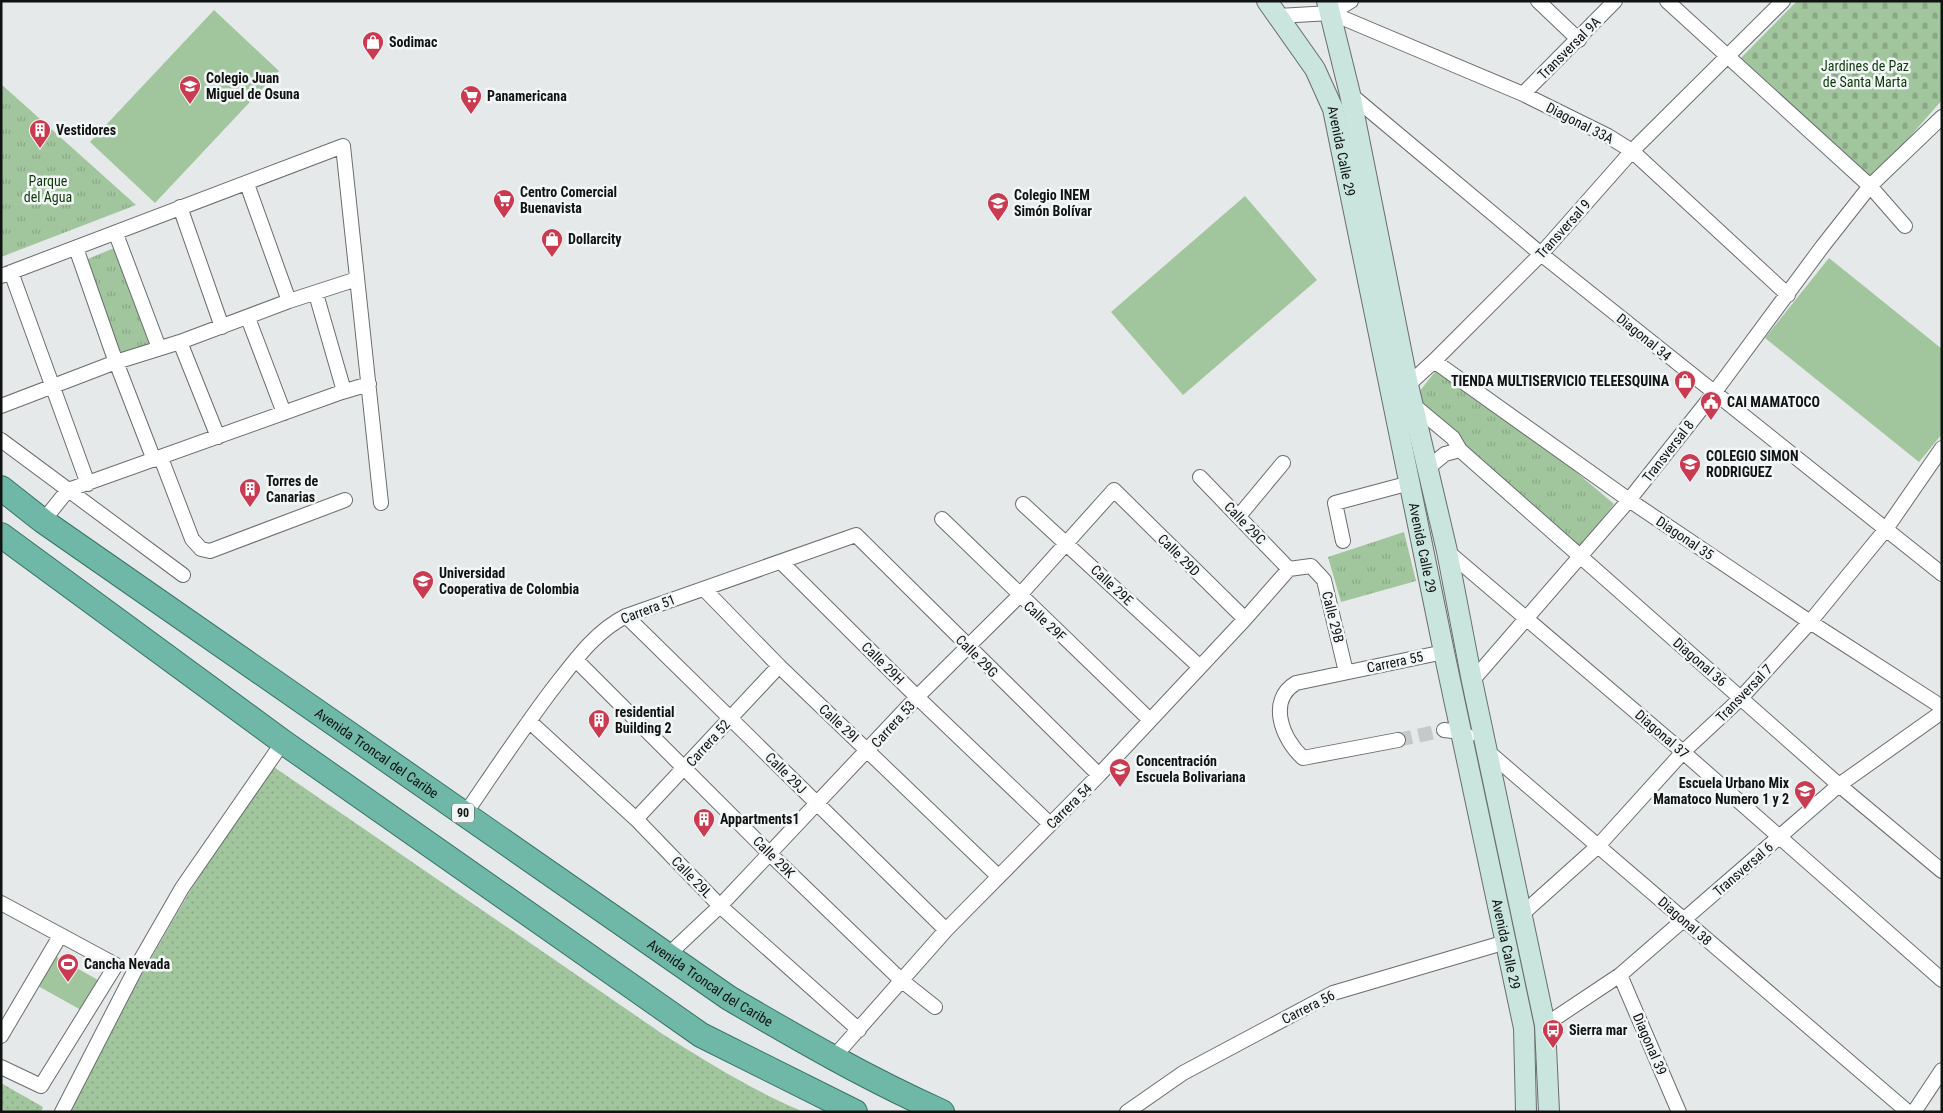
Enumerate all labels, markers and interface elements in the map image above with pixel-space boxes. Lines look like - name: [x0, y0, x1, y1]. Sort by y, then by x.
- street label: Transversal 9A: [1534, 13, 1604, 83]
- shop icon: Sodimac: [361, 30, 385, 61]
- place label: Sodimac: [389, 34, 438, 50]
- park label: Jardines de Paz de Santa Marta: [1821, 58, 1909, 90]
- place label: Colegio Juan Miguel de Osuna: [206, 70, 300, 102]
- school or university icon: Colegio Juan Miguel de Osuna: [178, 74, 202, 105]
- supermarket icon: Panamericana: [459, 84, 483, 115]
- place label: Panamericana: [487, 88, 567, 104]
- street label: Diagonal 33A: [1544, 99, 1616, 147]
- street label: Avenida Calle 29: [1325, 104, 1359, 198]
- building icon: Vestidores: [28, 118, 52, 149]
- place label: Vestidores: [56, 122, 116, 138]
- park label: Parque del Agua: [24, 173, 72, 205]
- place label: Centro Comercial Buenavista: [520, 184, 617, 216]
- place label: Colegio INEM Simón Bolívar: [1014, 187, 1092, 219]
- supermarket icon: Centro Comercial Buenavista: [492, 188, 516, 219]
- school or university icon: Colegio INEM Simón Bolívar: [986, 191, 1010, 222]
- street label: Transversal 9: [1532, 196, 1594, 262]
- shop icon: Dollarcity: [540, 227, 564, 258]
- place label: Dollarcity: [568, 231, 622, 247]
- street label: Diagonal 34: [1613, 310, 1675, 364]
- shop icon: TIENDA MULTISERVICIO TELEESQUINA: [1673, 369, 1697, 400]
- place label: TIENDA MULTISERVICIO TELEESQUINA: [1451, 373, 1670, 389]
- public building icon: CAI MAMATOCO: [1699, 390, 1723, 421]
- place label: CAI MAMATOCO: [1727, 394, 1820, 410]
- street label: Transversal 8: [1639, 417, 1697, 485]
- place label: COLEGIO SIMON RODRIGUEZ: [1706, 448, 1799, 480]
- school or university icon: COLEGIO SIMON RODRIGUEZ: [1678, 452, 1702, 483]
- place label: Torres de Canarias: [266, 473, 319, 505]
- building icon: Torres de Canarias: [238, 477, 262, 508]
- street label: Calle 29C: [1221, 499, 1269, 548]
- street label: Avenida Calle 29: [1406, 501, 1440, 594]
- street label: Diagonal 35: [1653, 513, 1717, 563]
- street label: Calle 29D: [1155, 531, 1203, 579]
- street label: Calle 29E: [1088, 562, 1136, 608]
- place label: Universidad Cooperativa de Colombia: [439, 565, 580, 597]
- school or university icon: Universidad Cooperativa de Colombia: [411, 569, 435, 600]
- street label: Calle 29B: [1319, 590, 1347, 644]
- street label: Carrera 51: [618, 591, 678, 627]
- street label: Calle 29F: [1021, 598, 1069, 645]
- street label: Calle 29G: [953, 632, 1001, 680]
- street label: Diagonal 36: [1670, 634, 1730, 690]
- street label: Calle 29H: [858, 638, 908, 688]
- street label: Carrera 55: [1365, 648, 1425, 676]
- street label: Transversal 7: [1713, 661, 1775, 725]
- street label: Carrera 53: [868, 697, 918, 751]
- street label: Calle 29I: [816, 701, 862, 745]
- place label: residential Building 2: [615, 704, 675, 736]
- street label: Avenida Troncal del Caribe: [312, 705, 442, 802]
- street label: Diagonal 37: [1632, 706, 1692, 762]
- building icon: residential Building 2: [587, 708, 611, 739]
- street label: Carrera 52: [683, 716, 733, 770]
- street label: Calle 29J: [762, 749, 810, 797]
- place label: Concentración Escuela Bolivariana: [1136, 753, 1246, 785]
- school or university icon: Concentración Escuela Bolivariana: [1108, 757, 1132, 788]
- place label: Escuela Urbano Mix Mamatoco Numero 1 y 2: [1653, 775, 1790, 807]
- school or university icon: Escuela Urbano Mix Mamatoco Numero 1 y 2: [1793, 779, 1817, 810]
- street label: Carrera 54: [1043, 780, 1095, 832]
- road number: 90: [452, 804, 474, 822]
- building icon: Appartments1: [692, 807, 716, 838]
- place label: Appartments1: [720, 811, 799, 827]
- street label: Calle 29K: [750, 833, 798, 881]
- street label: Transversal 6: [1710, 839, 1776, 899]
- street label: Calle 29L: [668, 853, 716, 901]
- street label: Diagonal 38: [1655, 893, 1715, 949]
- street label: Avenida Calle 29: [1489, 898, 1524, 991]
- street label: Avenida Troncal del Caribe: [645, 936, 776, 1030]
- sports icon: Cancha Nevada: [56, 952, 80, 983]
- place label: Cancha Nevada: [84, 956, 171, 972]
- street label: Carrera 56: [1279, 987, 1337, 1027]
- street label: Diagonal 39: [1630, 1011, 1670, 1077]
- bus stop icon: Sierra mar: [1541, 1018, 1565, 1049]
- place label: Sierra mar: [1569, 1022, 1628, 1038]

